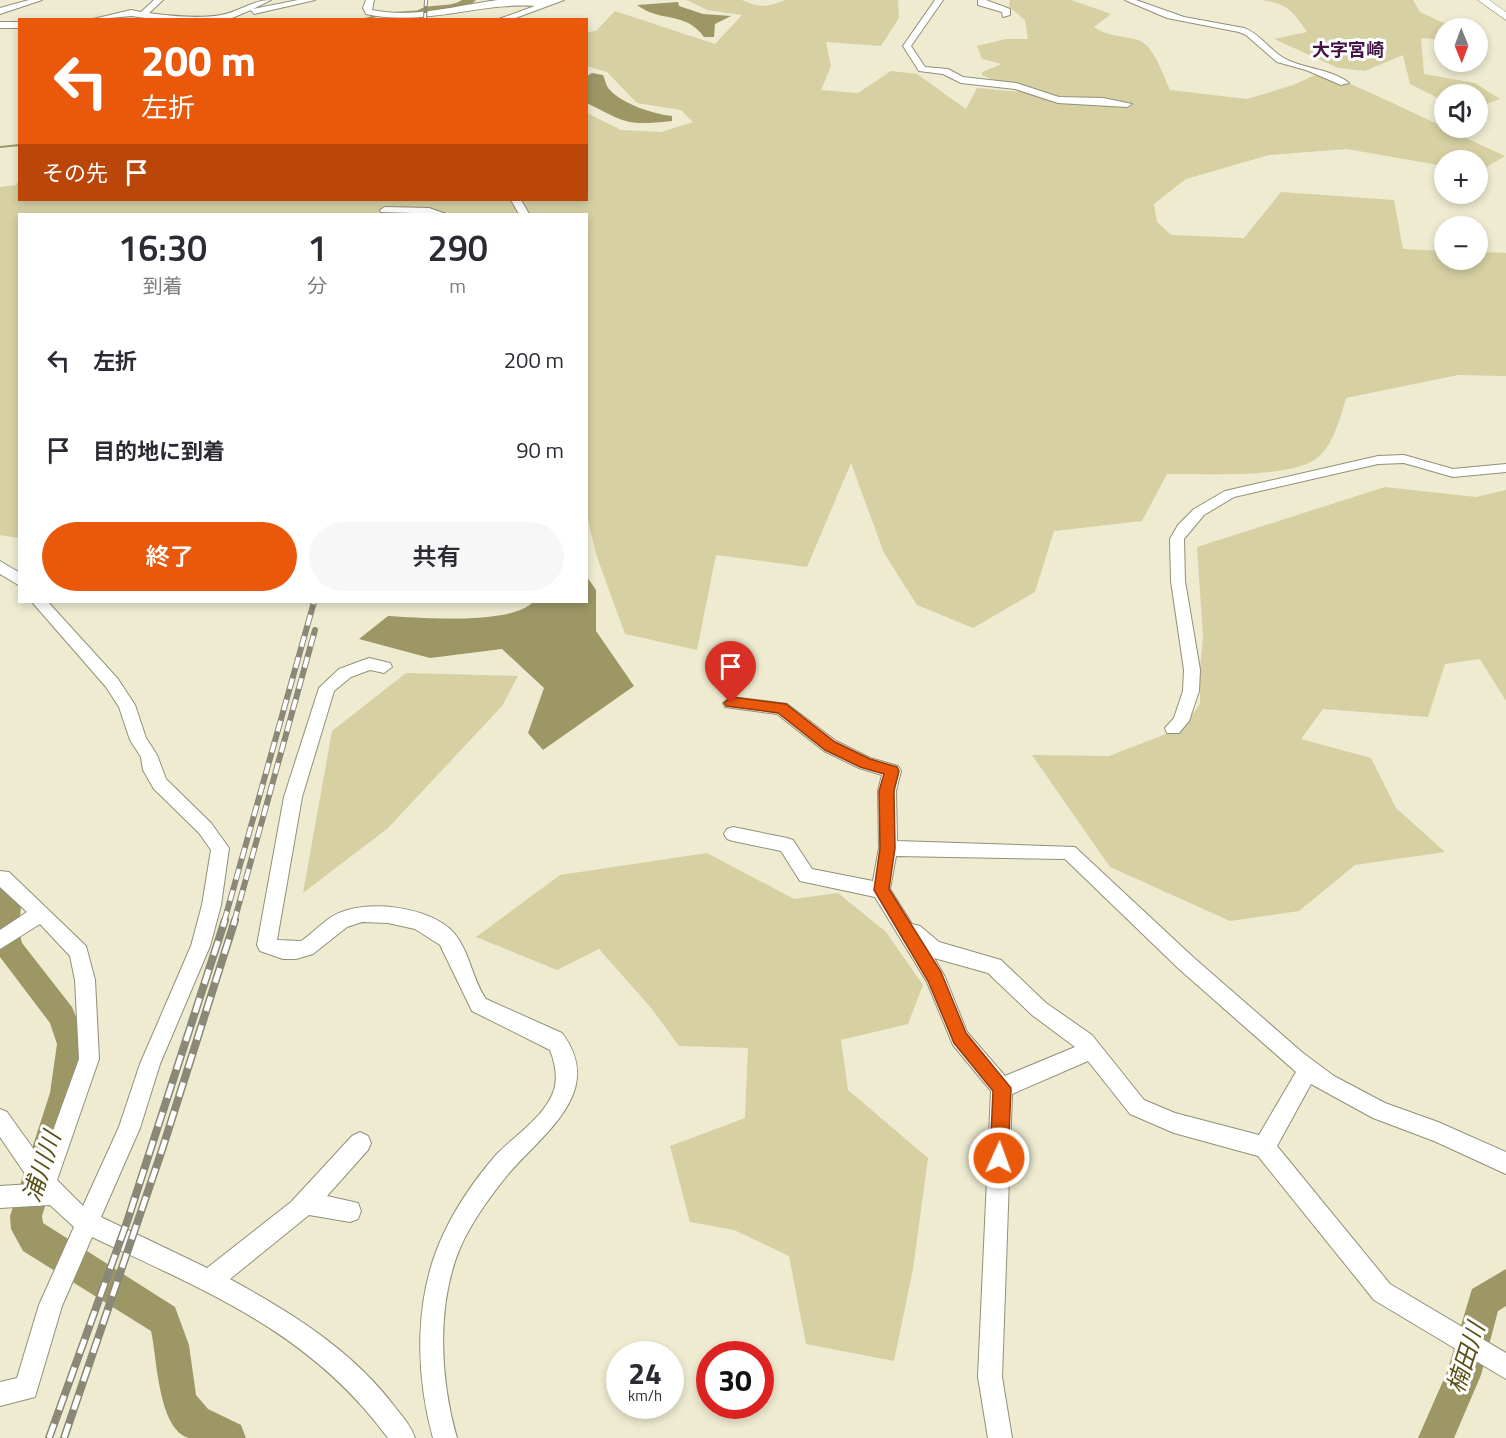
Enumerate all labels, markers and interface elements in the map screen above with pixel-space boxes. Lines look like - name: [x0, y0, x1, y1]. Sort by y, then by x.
- north arrow: [1434, 18, 1488, 72]
- map controls: [1434, 18, 1488, 270]
- text: 200 m: [141, 28, 256, 92]
- district label: 大字宮崎: [1312, 36, 1384, 63]
- icon: left: [42, 42, 120, 120]
- button: sound: [1434, 84, 1488, 138]
- text: 左折: [141, 86, 195, 127]
- button: +: [1434, 150, 1488, 204]
- text: その先: [42, 156, 108, 190]
- icon: arrive: [120, 156, 153, 189]
- button: −: [1434, 216, 1488, 270]
- text: 16:30: [118, 220, 207, 275]
- text: 1: [307, 220, 327, 275]
- text: 290: [427, 220, 488, 275]
- text: 到着: [143, 270, 183, 301]
- text: 分: [307, 270, 327, 301]
- text: m: [449, 270, 466, 301]
- text: 200 m: [504, 343, 564, 377]
- icon: left: [42, 344, 75, 377]
- text: 左折: [93, 344, 137, 378]
- text: 90 m: [516, 433, 564, 467]
- icon: arrive: [42, 434, 75, 467]
- text: 目的地に到着: [93, 434, 225, 468]
- button: 終了: [42, 522, 297, 591]
- button: 共有: [309, 522, 564, 591]
- pin: [705, 641, 756, 703]
- icon: arrive: [714, 650, 747, 683]
- water label: 浦川川: [13, 1124, 70, 1206]
- position arrow: [967, 1126, 1031, 1190]
- water label: 楠田川: [1437, 1315, 1494, 1397]
- speed limit sign: 30: [696, 1341, 774, 1419]
- text: 24: [628, 1350, 662, 1396]
- text: km/h: [628, 1384, 662, 1407]

